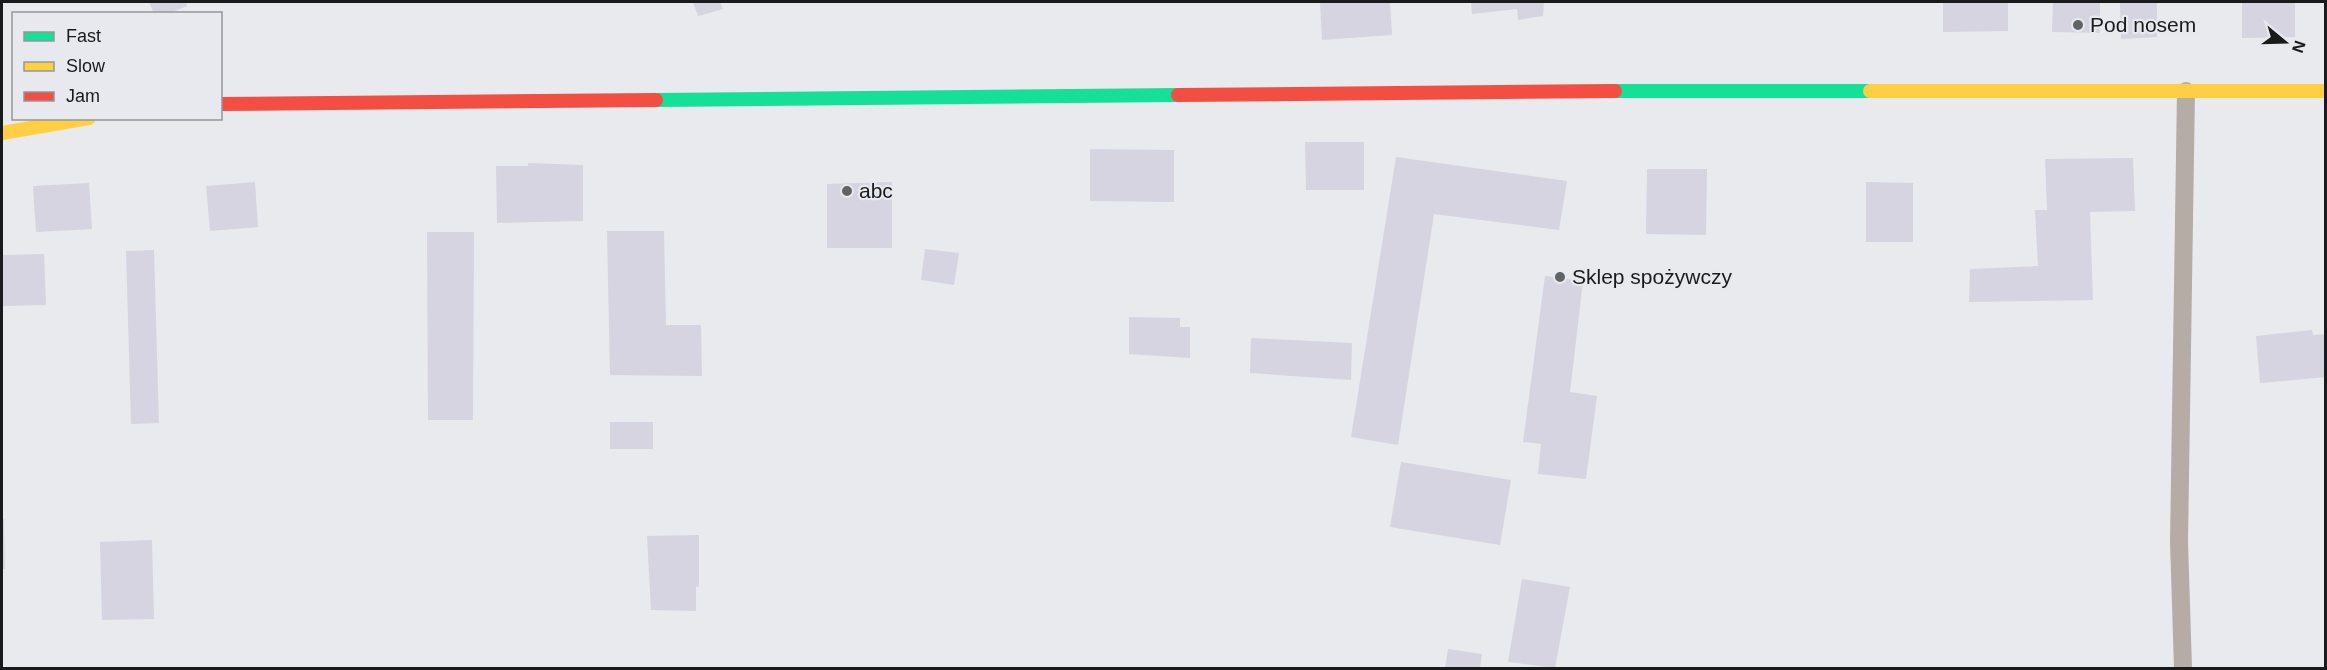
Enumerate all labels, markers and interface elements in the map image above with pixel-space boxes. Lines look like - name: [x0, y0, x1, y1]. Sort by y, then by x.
- legend: [12, 12, 222, 120]
- north arrow: [2255, 12, 2315, 72]
- place label: Pod nosem: [2090, 13, 2196, 36]
- marker: Pod nosem: [2071, 18, 2085, 32]
- text: Fast: [66, 26, 101, 46]
- text: N: [2289, 38, 2309, 55]
- text: Slow: [66, 56, 106, 76]
- text: Jam: [66, 86, 100, 106]
- place label: abc: [859, 179, 893, 202]
- marker: abc: [840, 184, 854, 198]
- place label: Sklep spożywczy: [1572, 265, 1732, 288]
- marker: Sklep spożywczy: [1553, 270, 1567, 284]

